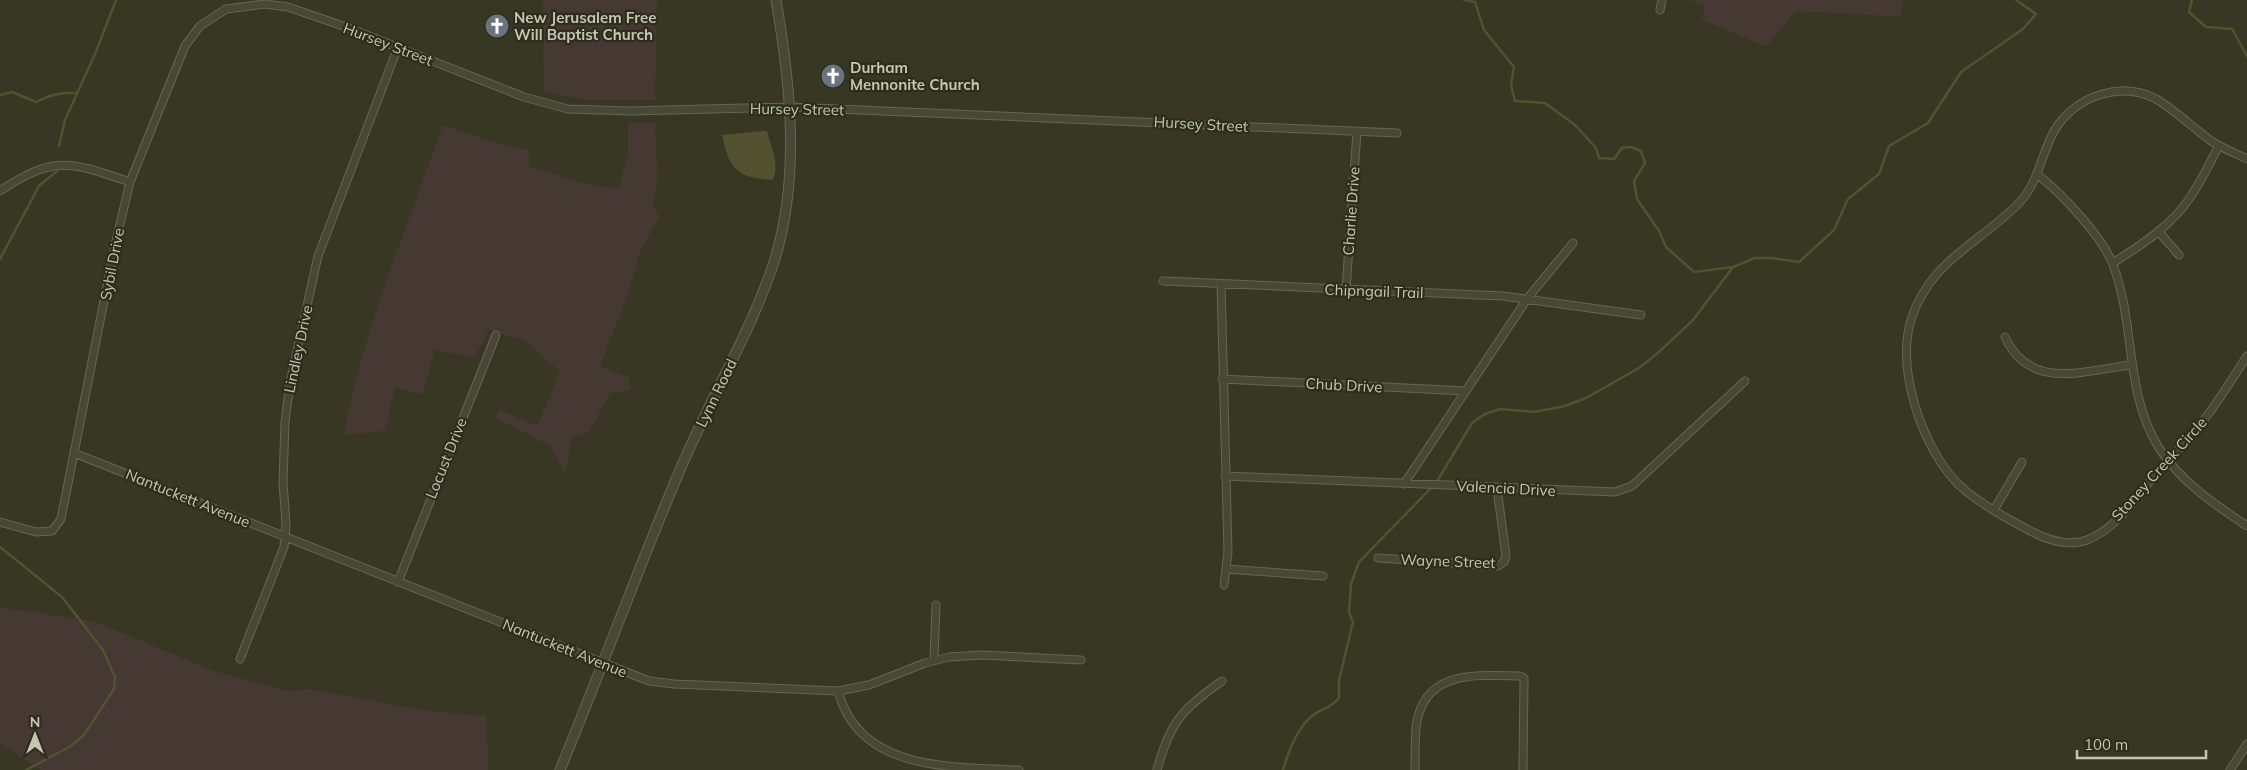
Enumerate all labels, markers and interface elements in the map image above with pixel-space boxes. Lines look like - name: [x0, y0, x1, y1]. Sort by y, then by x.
- place label: New Jerusalem Free Will Baptist Church: [514, 8, 656, 44]
- church icon: New Jerusalem Free Will Baptist Church: [484, 13, 510, 39]
- street label: Hursey Street: [341, 18, 435, 70]
- place label: Durham Mennonite Church: [850, 58, 980, 94]
- church icon: Durham Mennonite Church: [820, 63, 846, 89]
- street label: Hursey Street: [750, 99, 844, 119]
- street label: Hursey Street: [1153, 112, 1249, 136]
- street label: Charlie Drive: [1338, 166, 1364, 256]
- street label: Sybil Drive: [96, 226, 128, 302]
- street label: Chipngail Trail: [1324, 280, 1424, 302]
- street label: Lindley Drive: [279, 303, 317, 395]
- street label: Lynn Road: [691, 356, 741, 430]
- street label: Chub Drive: [1305, 374, 1383, 396]
- street label: Stoney Creek Circle: [2107, 413, 2211, 525]
- street label: Locust Drive: [421, 415, 471, 501]
- street label: Nantuckett Avenue: [123, 464, 253, 532]
- street label: Valencia Drive: [1456, 476, 1556, 500]
- street label: Wayne Street: [1400, 550, 1496, 572]
- street label: Nantuckett Avenue: [500, 614, 630, 682]
- north arrow: [10, 710, 60, 760]
- text: N: [30, 713, 40, 731]
- scale bar: [2077, 728, 2206, 760]
- text: 100 m: [2084, 735, 2128, 754]

